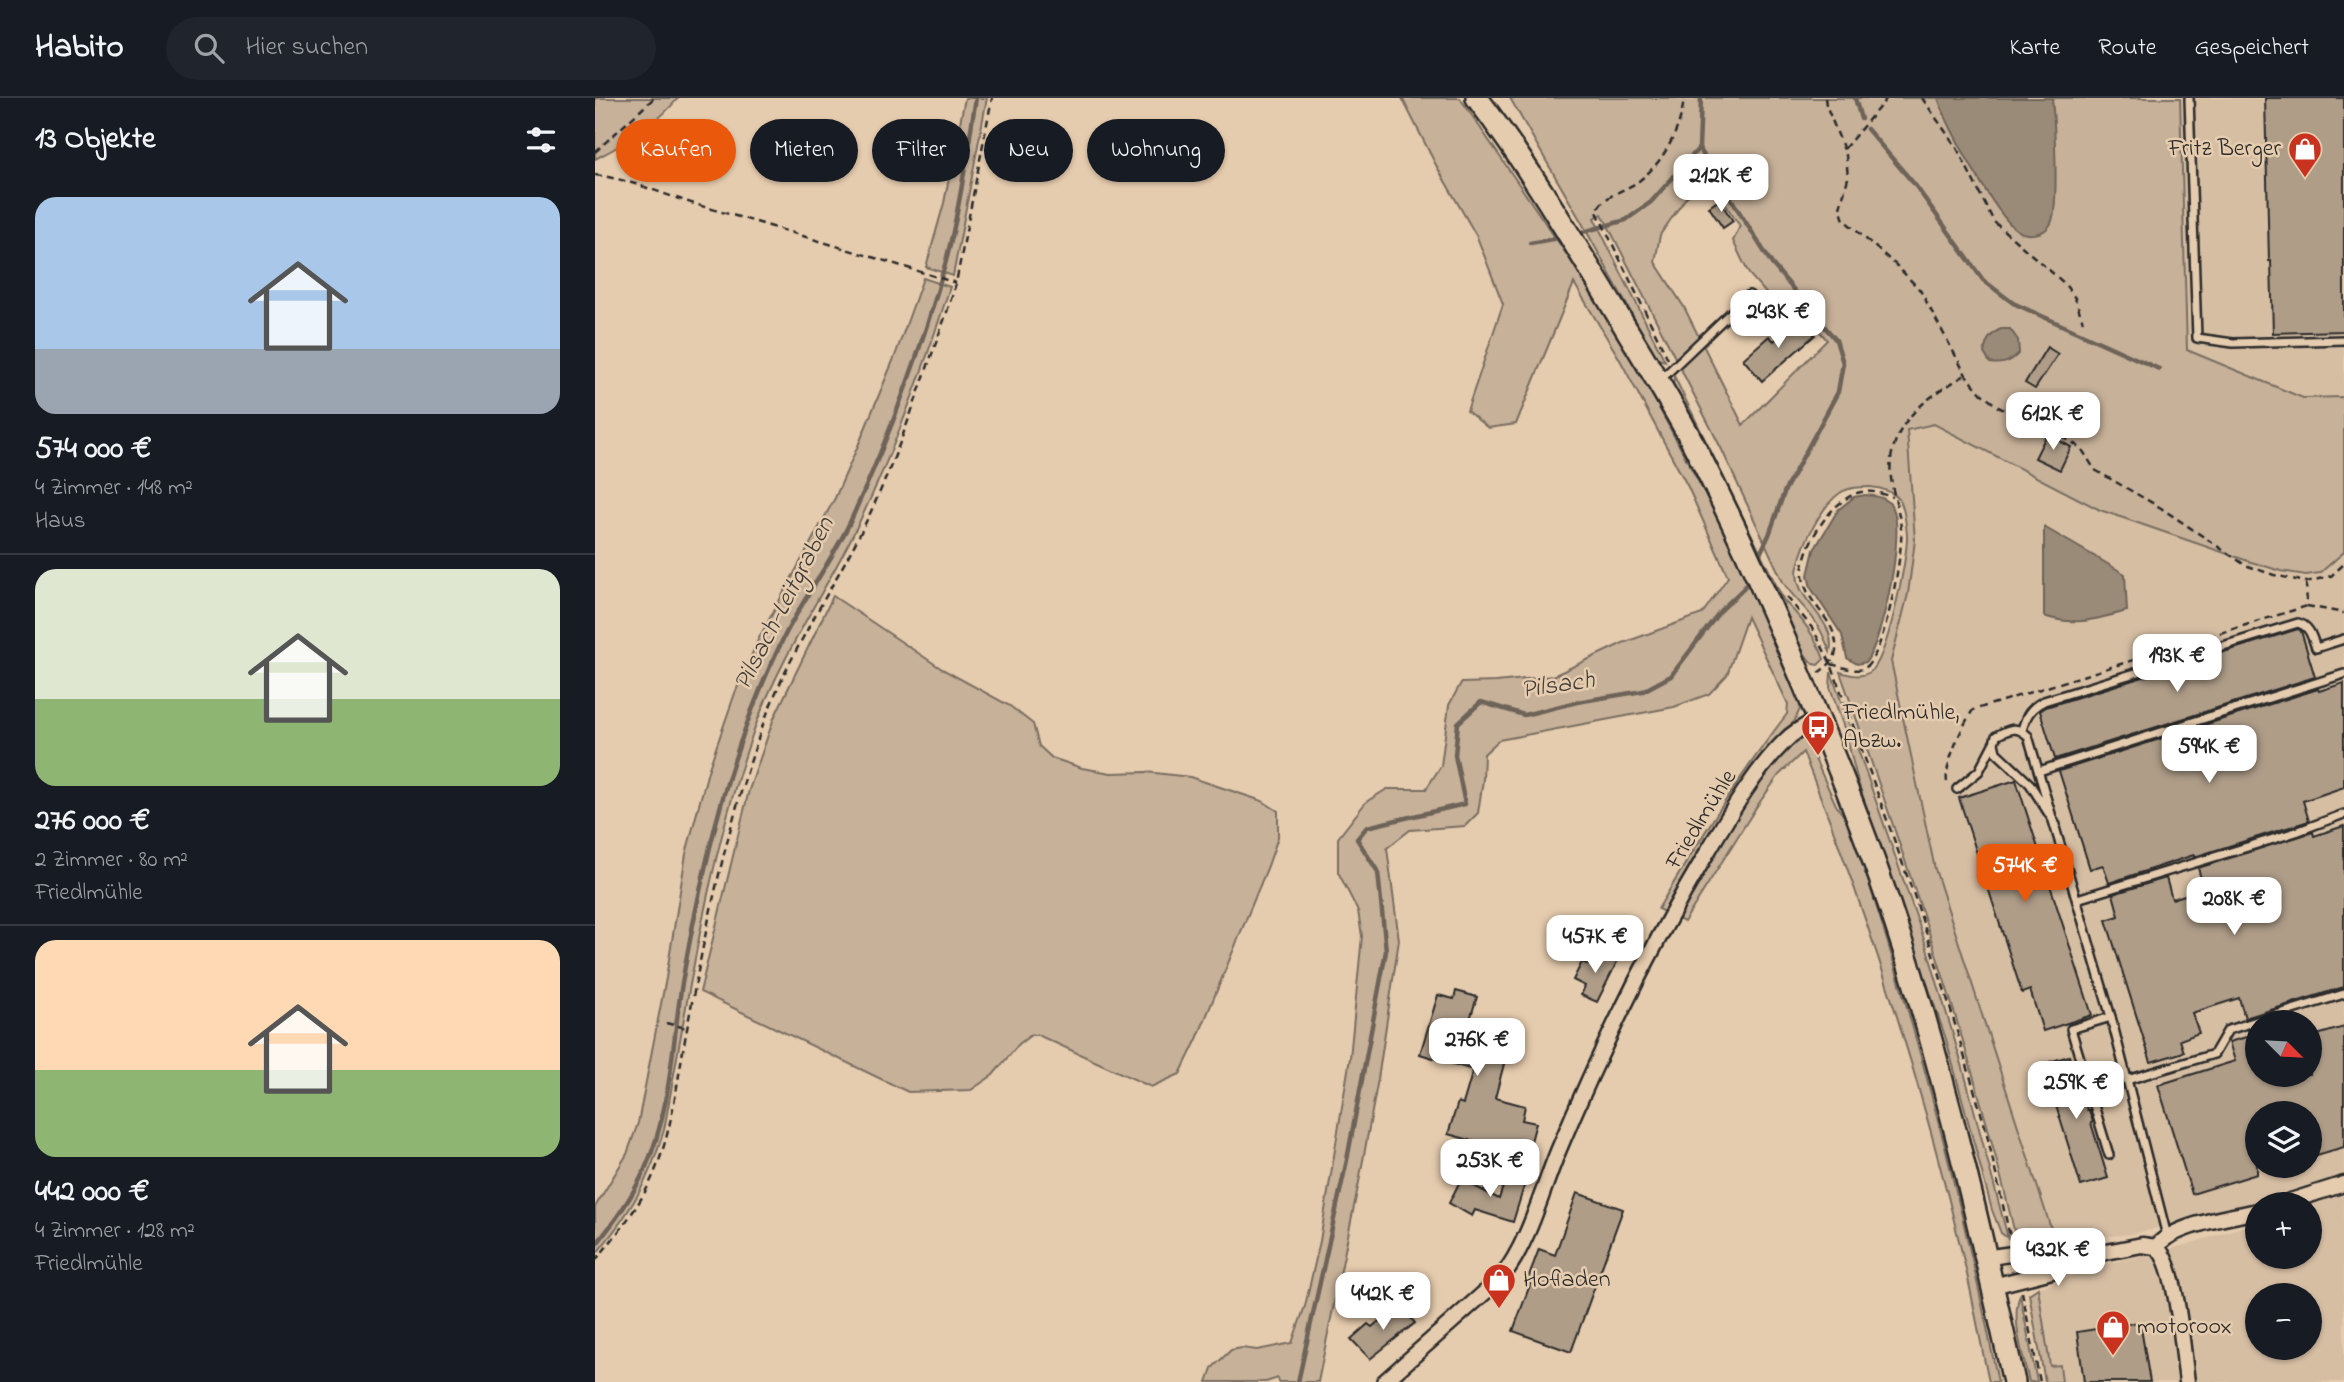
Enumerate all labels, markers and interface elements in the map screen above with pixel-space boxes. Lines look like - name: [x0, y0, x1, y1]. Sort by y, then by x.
- search box: [166, 17, 656, 80]
- text: Habito: [35, 24, 124, 72]
- icon: search: [190, 29, 228, 67]
- text: Hier suchen: [246, 29, 368, 67]
- text: Karte: [2009, 31, 2060, 66]
- text: Route: [2098, 31, 2157, 66]
- text: Gespeichert: [2195, 31, 2309, 66]
- text: 13 Objekte: [35, 118, 155, 162]
- chip: Kaufen: [616, 119, 736, 182]
- chip: Mieten: [750, 119, 858, 182]
- chip: Filter: [872, 119, 970, 182]
- chip: Neu: [984, 119, 1073, 182]
- chip: Wohnung: [1087, 119, 1225, 182]
- icon: filters: [522, 121, 560, 159]
- shop icon: Fritz Berger: [2286, 130, 2324, 179]
- place label: Fritz Berger: [2167, 132, 2282, 167]
- pin: 212K €: [1664, 155, 1778, 214]
- text: 212K €: [1689, 160, 1753, 193]
- icon: home: [235, 243, 361, 369]
- pin: 243K €: [1721, 290, 1835, 350]
- text: 243K €: [1746, 296, 1810, 329]
- pin: 612K €: [1996, 392, 2110, 452]
- text: 612K €: [2022, 398, 2084, 431]
- text: 574 000 €: [35, 428, 152, 472]
- text: 4 Zimmer · 148 m²: [35, 472, 193, 505]
- text: Haus: [35, 505, 86, 538]
- water label: Pilsach-Leitgraben: [725, 510, 846, 697]
- icon: home: [235, 615, 361, 741]
- pin: 193K €: [2120, 634, 2234, 694]
- text: 193K €: [2149, 640, 2205, 673]
- water label: Pilsach: [1519, 662, 1598, 710]
- place label: Friedlmühle, Abzw.: [1842, 696, 1959, 759]
- bus stop icon: Friedlmühle, Abzw.: [1799, 708, 1837, 757]
- pin: 594K €: [2152, 726, 2266, 785]
- text: 594K €: [2178, 731, 2240, 764]
- street label: Friedlmühle: [1657, 763, 1747, 878]
- text: 276 000 €: [35, 800, 150, 844]
- text: 2 Zimmer · 80 m²: [35, 844, 188, 877]
- pin: 574K €: [1968, 844, 2082, 904]
- text: 574K €: [1992, 850, 2058, 883]
- text: Friedlmühle: [35, 877, 142, 910]
- pin: 208K €: [2177, 878, 2291, 937]
- text: 208K €: [2203, 883, 2265, 916]
- pin: 457K €: [1538, 916, 1652, 975]
- text: 457K €: [1562, 921, 1628, 954]
- icon: home: [235, 986, 361, 1112]
- north arrow: [2245, 1010, 2322, 1087]
- map controls: [2245, 1010, 2322, 1360]
- pin: 276K €: [1420, 1018, 1534, 1078]
- text: 276K €: [1445, 1024, 1509, 1057]
- pin: 259K €: [2019, 1062, 2133, 1121]
- text: 259K €: [2044, 1067, 2108, 1100]
- button: layers: [2245, 1101, 2322, 1178]
- pin: 253K €: [1433, 1140, 1547, 1199]
- text: 253K €: [1456, 1145, 1524, 1178]
- text: 442 000 €: [35, 1171, 149, 1215]
- button: +: [2245, 1192, 2322, 1269]
- text: 4 Zimmer · 128 m²: [35, 1215, 195, 1248]
- pin: 432K €: [2001, 1228, 2115, 1288]
- text: 432K €: [2026, 1234, 2090, 1267]
- text: Friedlmühle: [35, 1248, 142, 1281]
- shop icon: Hofladen: [1480, 1261, 1518, 1310]
- place label: Hofladen: [1523, 1263, 1611, 1298]
- pin: 442K €: [1326, 1272, 1440, 1332]
- text: 442K €: [1351, 1278, 1415, 1311]
- button: −: [2245, 1283, 2322, 1360]
- shop icon: motoroox: [2094, 1308, 2132, 1357]
- place label: motoroox: [2137, 1310, 2232, 1345]

